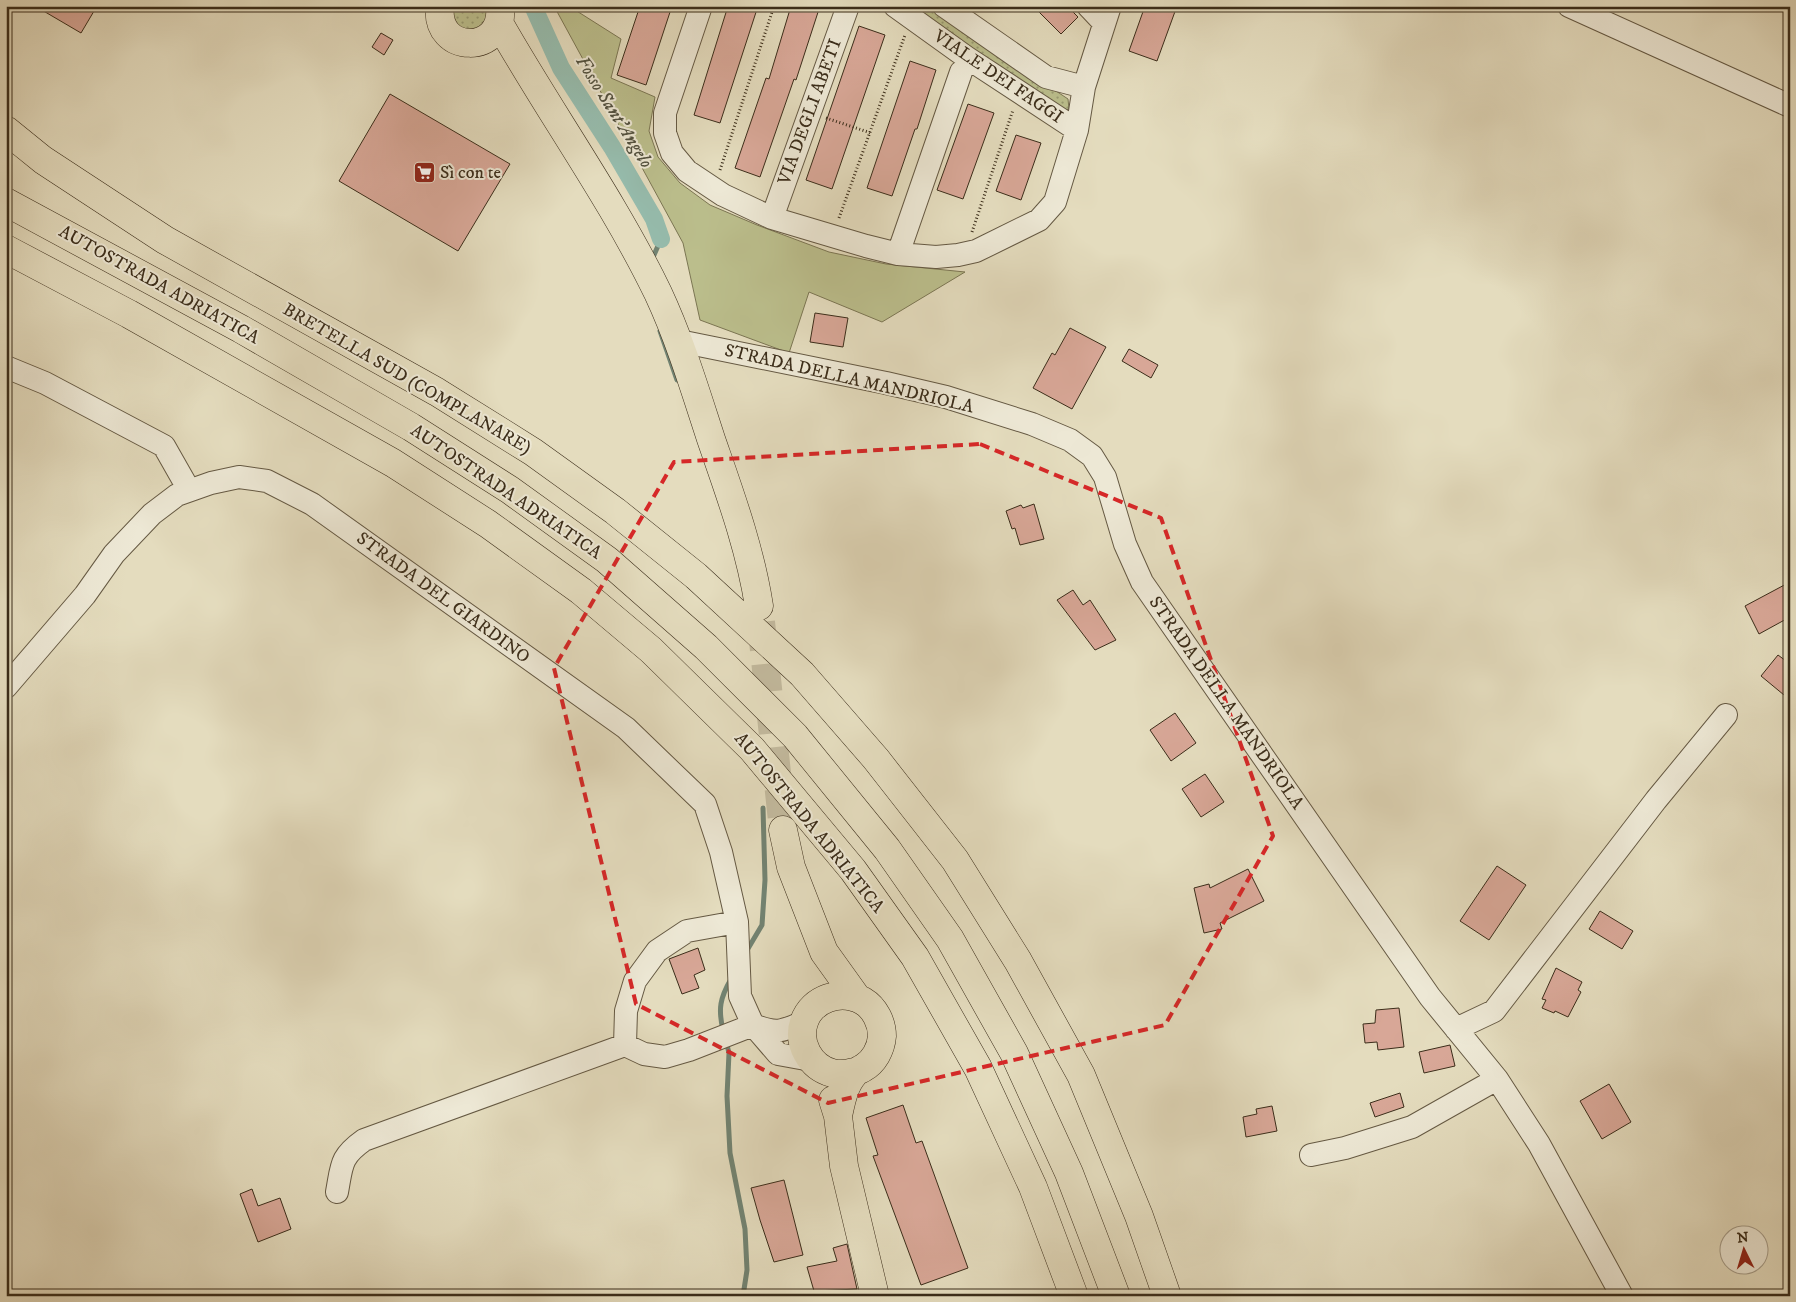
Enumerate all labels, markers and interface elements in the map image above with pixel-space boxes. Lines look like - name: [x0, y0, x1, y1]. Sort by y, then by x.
- street label: VIALE DEI FAGGI: [928, 25, 1067, 128]
- street label: VIA DEGLI ABETI: [773, 36, 847, 189]
- water label: Fosso Sant'Angelo: [570, 52, 658, 172]
- supermarket icon: Sì con te: [412, 161, 436, 185]
- place label: Sì con te: [440, 162, 501, 184]
- street label: AUTOSTRADA ADRIATICA: [55, 221, 264, 350]
- street label: BRETELLA SUD (COMPLANARE): [279, 299, 535, 459]
- street label: STRADA DELLA MANDRIOLA: [722, 340, 976, 419]
- street label: AUTOSTRADA ADRIATICA: [406, 420, 606, 565]
- street label: STRADA DEL GIARDINO: [352, 528, 534, 668]
- street label: STRADA DELLA MANDRIOLA: [1144, 592, 1308, 814]
- street label: AUTOSTRADA ADRIATICA: [729, 728, 889, 918]
- north arrow: [1718, 1224, 1768, 1274]
- text: N: [1736, 1229, 1750, 1248]

